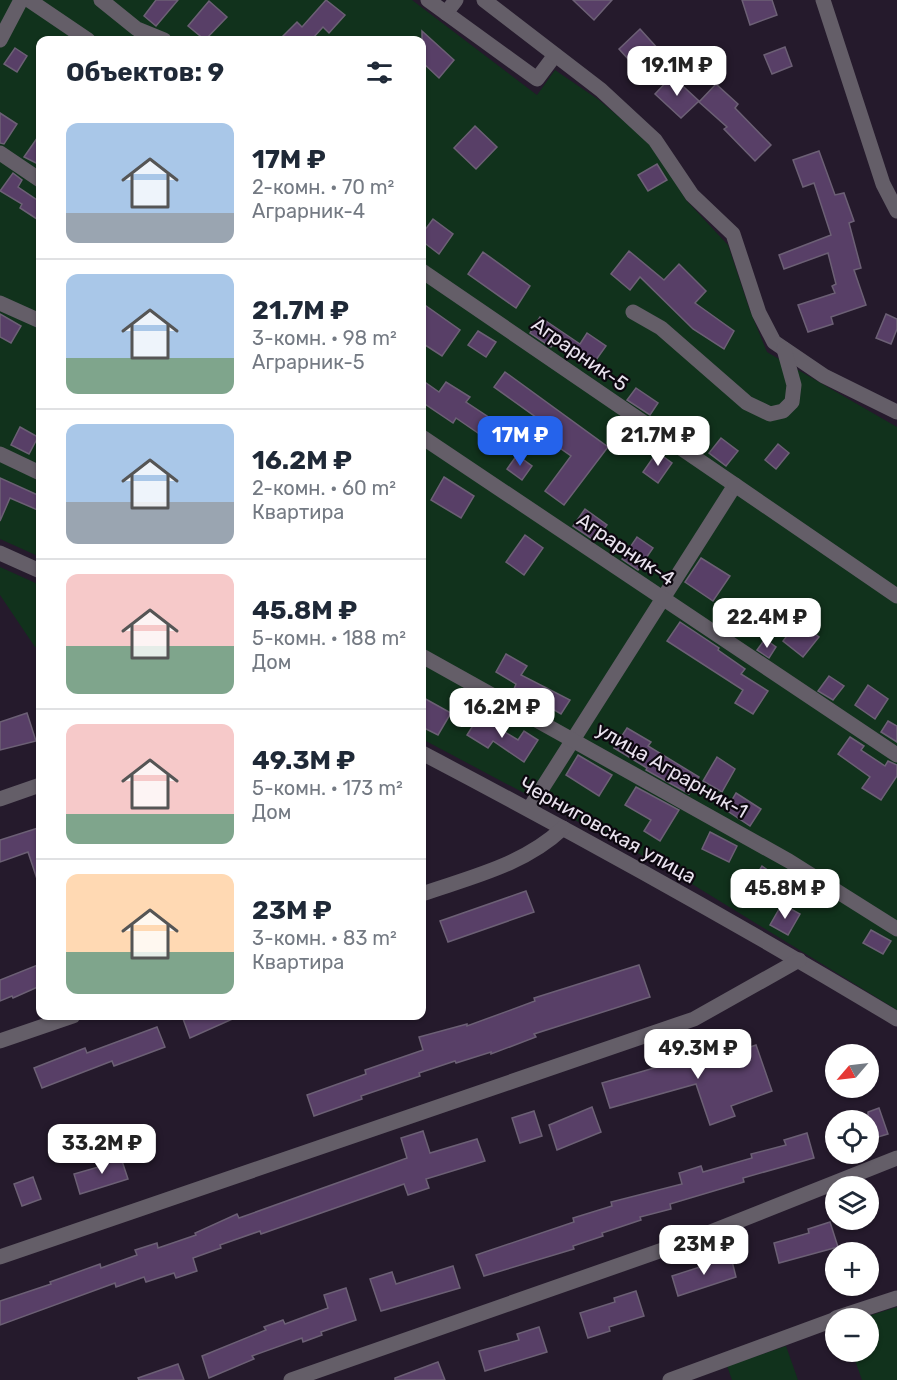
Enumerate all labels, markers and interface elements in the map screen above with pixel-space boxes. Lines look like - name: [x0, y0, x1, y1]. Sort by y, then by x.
- pin: 19.1M ₽: [622, 46, 732, 97]
- text: 19.1M ₽: [641, 53, 713, 77]
- icon: filters: [363, 56, 396, 89]
- text: Объектов: 9: [66, 57, 224, 88]
- text: 17M ₽: [252, 144, 326, 175]
- icon: home: [114, 147, 186, 219]
- text: 2-комн. · 70 m²: [252, 175, 394, 199]
- text: Аграрник-4: [252, 199, 365, 223]
- text: 21.7M ₽: [252, 295, 349, 326]
- icon: home: [114, 298, 186, 370]
- street label: Аграрник-5: [527, 312, 633, 396]
- text: 3-комн. · 98 m²: [252, 326, 397, 350]
- text: Аграрник-5: [252, 350, 365, 374]
- pin: 17M ₽: [478, 416, 562, 467]
- pin: 21.7M ₽: [603, 416, 713, 467]
- text: 17M ₽: [492, 423, 548, 447]
- text: 21.7M ₽: [621, 423, 695, 447]
- text: 16.2M ₽: [252, 445, 352, 476]
- icon: home: [114, 448, 186, 520]
- text: 2-комн. · 60 m²: [252, 476, 396, 500]
- text: Квартира: [252, 500, 344, 524]
- street label: Аграрник-4: [572, 507, 680, 591]
- text: 45.8M ₽: [252, 595, 357, 626]
- icon: home: [114, 598, 186, 670]
- pin: 22.4M ₽: [712, 598, 822, 649]
- text: 22.4M ₽: [727, 605, 807, 629]
- text: 5-комн. · 188 m²: [252, 626, 406, 650]
- text: Дом: [252, 650, 291, 674]
- pin: 16.2M ₽: [447, 688, 557, 739]
- text: 16.2M ₽: [464, 695, 540, 719]
- street label: улица Аграрник-1: [592, 717, 752, 823]
- text: 49.3M ₽: [252, 745, 355, 776]
- icon: home: [114, 748, 186, 820]
- street label: Черниговская улица: [516, 772, 700, 888]
- text: 5-комн. · 173 m²: [252, 776, 403, 800]
- text: Дом: [252, 800, 291, 824]
- pin: 45.8M ₽: [730, 869, 840, 920]
- text: 45.8M ₽: [745, 876, 825, 900]
- text: 23M ₽: [252, 895, 332, 926]
- icon: home: [114, 898, 186, 970]
- text: 3-комн. · 83 m²: [252, 926, 397, 950]
- text: Квартира: [252, 950, 344, 974]
- pin: 49.3M ₽: [643, 1029, 753, 1080]
- text: 49.3M ₽: [658, 1036, 738, 1060]
- north arrow: [825, 1044, 879, 1098]
- map controls: [825, 1044, 879, 1362]
- button: locate: [825, 1110, 879, 1164]
- pin: 33.2M ₽: [47, 1124, 157, 1175]
- text: 33.2M ₽: [62, 1131, 142, 1155]
- button: layers: [825, 1176, 879, 1230]
- pin: 23M ₽: [662, 1225, 746, 1276]
- text: 23M ₽: [673, 1232, 735, 1256]
- button: +: [825, 1242, 879, 1296]
- button: −: [825, 1308, 879, 1362]

